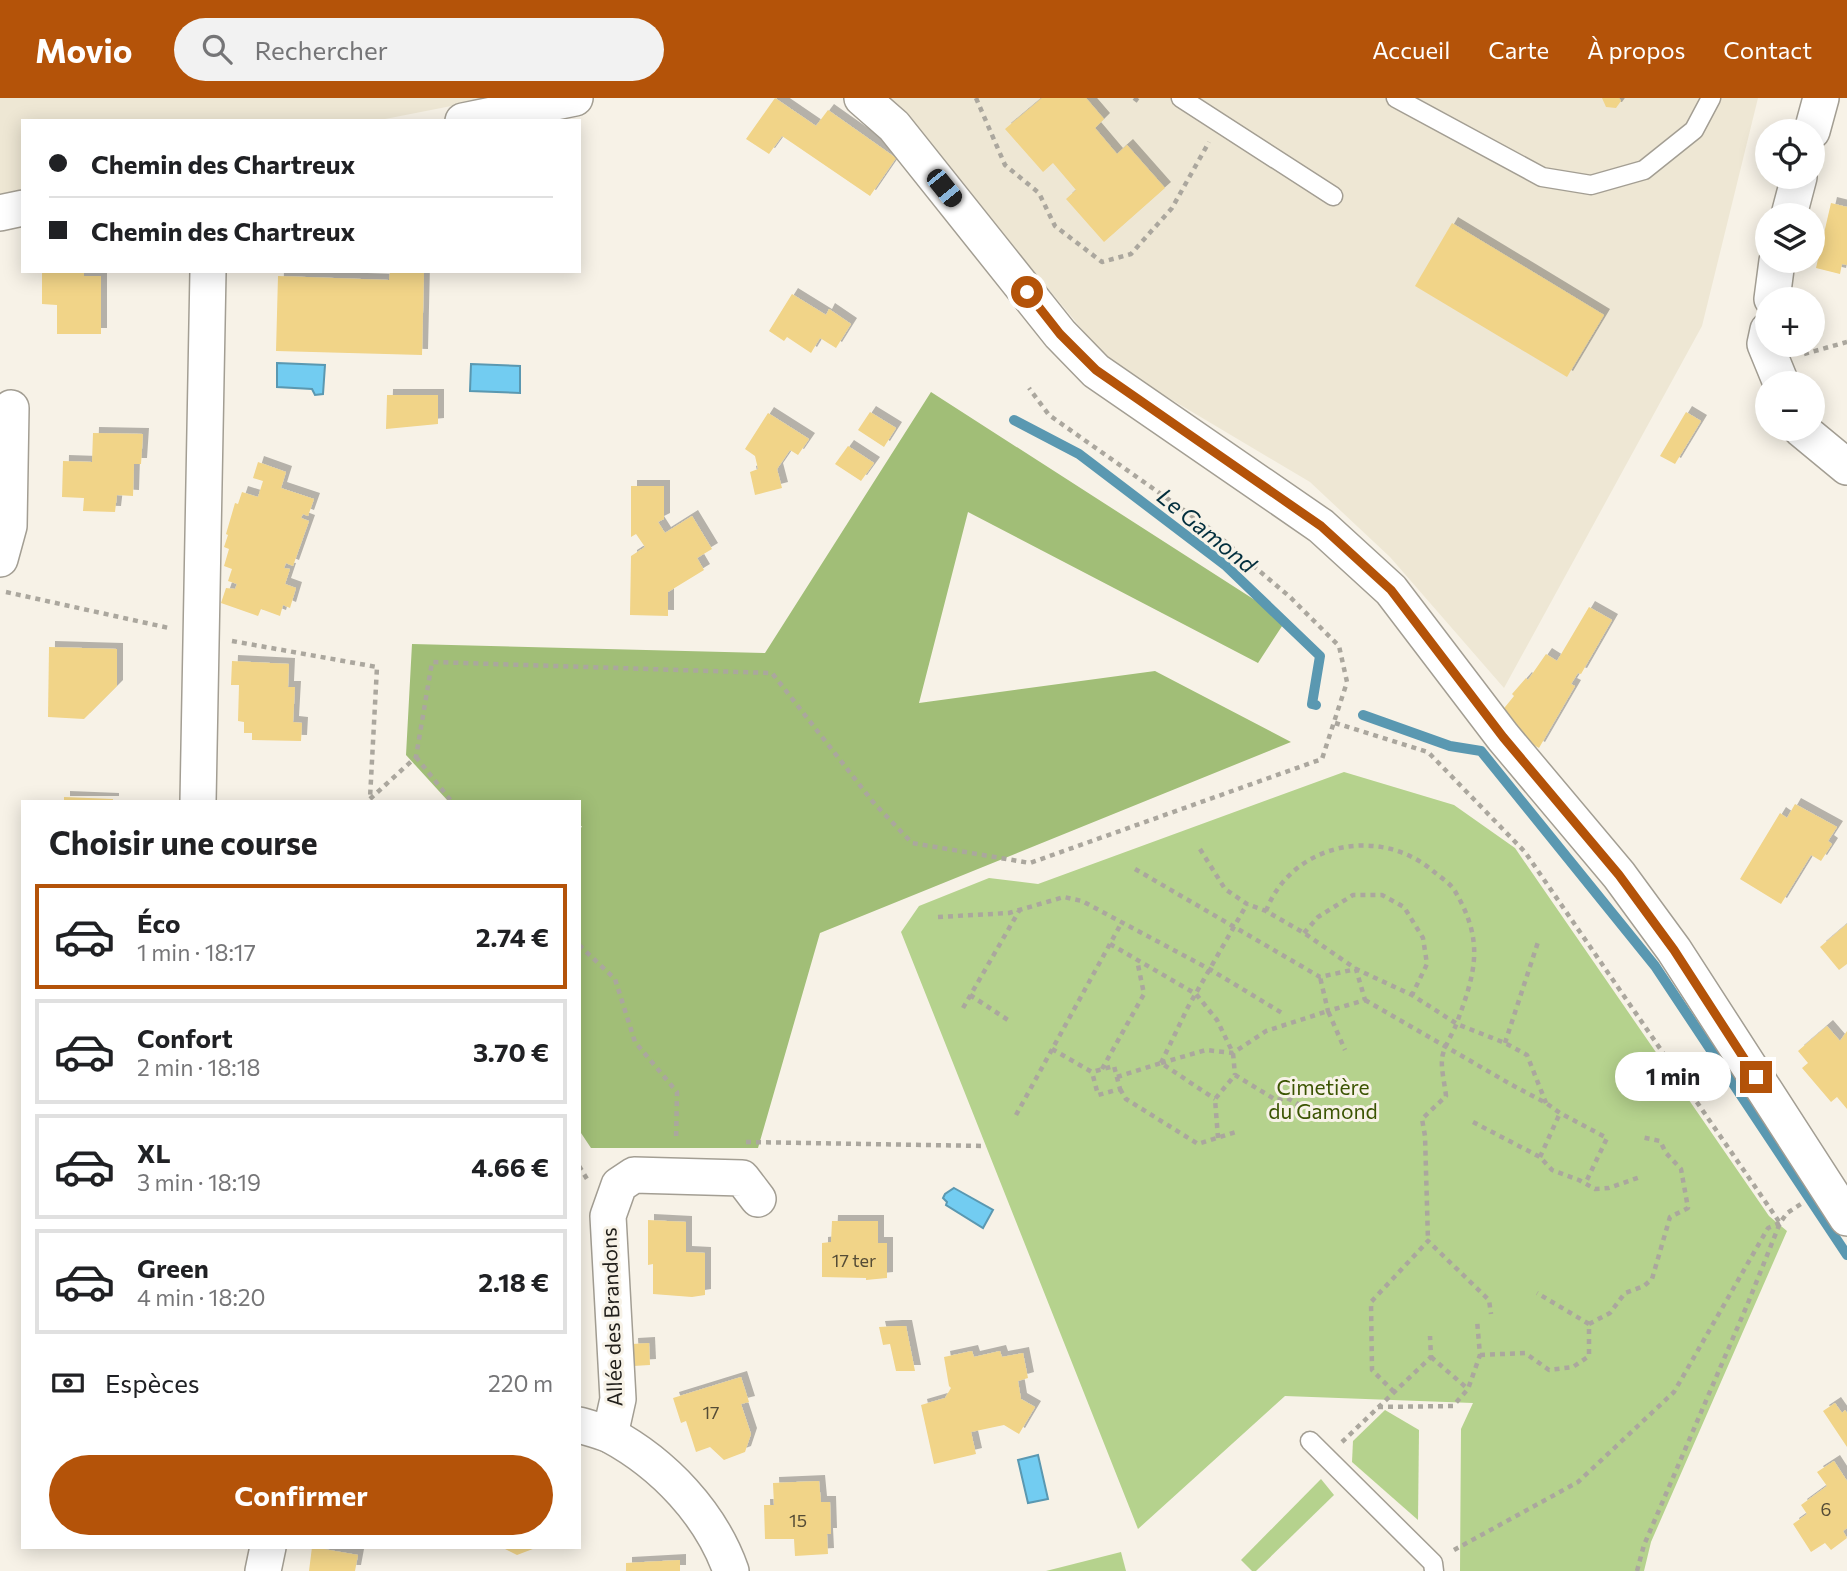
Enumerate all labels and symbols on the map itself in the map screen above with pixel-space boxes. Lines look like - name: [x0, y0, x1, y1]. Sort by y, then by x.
- car: [923, 165, 966, 211]
- route start: [1011, 276, 1043, 308]
- water label: Le Gamond: [1152, 482, 1263, 579]
- callout: 1 min: [1616, 1052, 1732, 1102]
- route end: [1740, 1061, 1772, 1093]
- park label: Cimetière du Gamond: [1268, 1074, 1378, 1123]
- street label: Allée des Brandons: [595, 1227, 627, 1407]
- house number: 17 ter: [832, 1249, 876, 1271]
- house number: 17: [702, 1401, 720, 1423]
- house number: 6: [1821, 1498, 1831, 1520]
- house number: 15: [789, 1509, 807, 1531]

